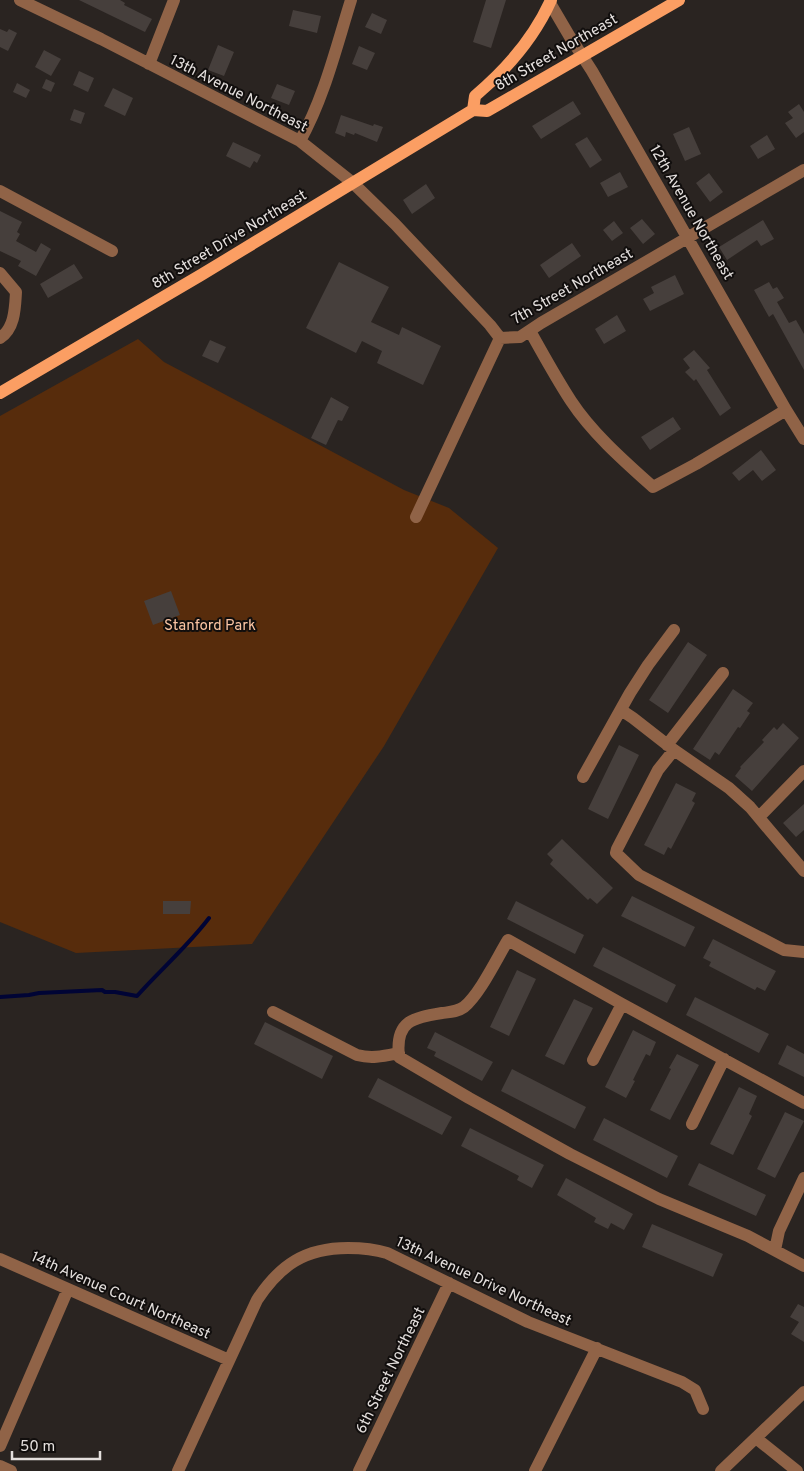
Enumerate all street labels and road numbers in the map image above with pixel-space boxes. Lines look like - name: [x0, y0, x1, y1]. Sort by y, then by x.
- street label: 8th Street Northeast: [492, 10, 621, 96]
- street label: 13th Avenue Northeast: [166, 51, 310, 137]
- street label: 12th Avenue Northeast: [644, 142, 737, 284]
- street label: 8th Street Drive Northeast: [149, 186, 311, 294]
- street label: 7th Street Northeast: [509, 245, 637, 330]
- street label: 13th Avenue Drive Northeast: [393, 1233, 574, 1331]
- street label: 14th Avenue Court Northeast: [28, 1248, 213, 1345]
- street label: 6th Street Northeast: [352, 1304, 430, 1437]

